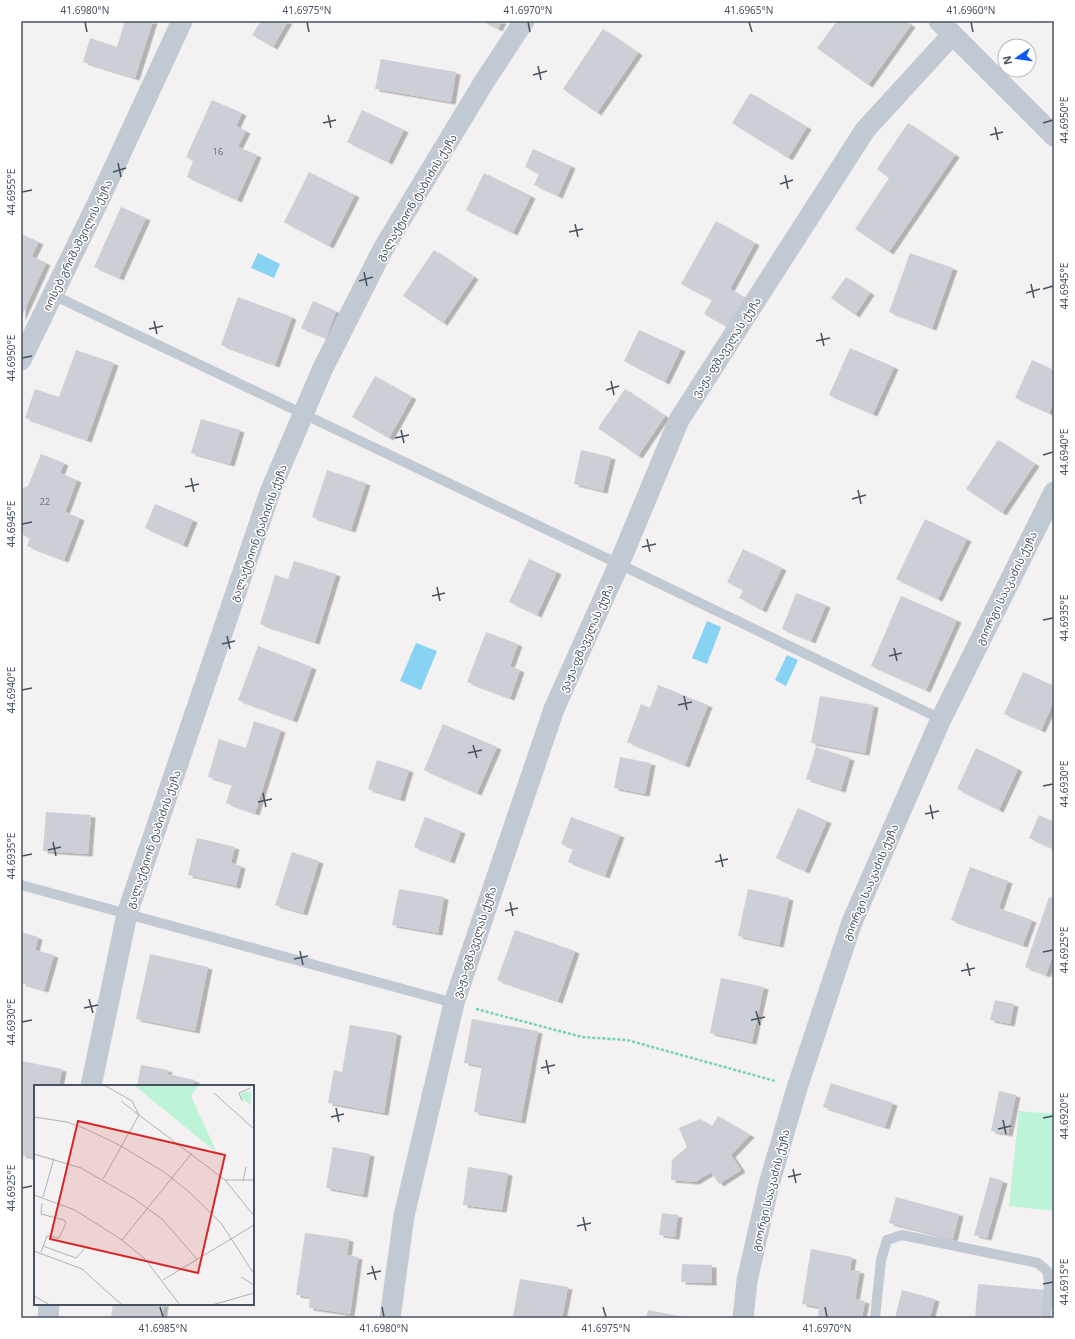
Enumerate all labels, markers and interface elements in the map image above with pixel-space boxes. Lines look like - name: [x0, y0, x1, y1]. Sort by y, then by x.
- text: 41.6980°N: [61, 3, 109, 17]
- text: 41.6975°N: [283, 3, 331, 17]
- text: 41.6970°N: [504, 3, 552, 17]
- text: 41.6965°N: [725, 3, 773, 17]
- text: 41.6960°N: [947, 3, 995, 17]
- north arrow: [997, 38, 1037, 78]
- text: N: [998, 54, 1015, 66]
- text: 44.6950°E: [1057, 97, 1071, 143]
- street label: გალაქტიონ ტაბიძის ქუჩა: [372, 131, 460, 263]
- house number: 16: [213, 145, 223, 158]
- text: 44.6955°E: [4, 169, 18, 215]
- street label: იოსებ გრიშაშვილის ქუჩა: [39, 177, 115, 313]
- text: 44.6945°E: [1057, 263, 1071, 309]
- street label: ვაჟა-ფშაველას ქუჩა: [688, 294, 764, 400]
- text: 44.6950°E: [4, 335, 18, 381]
- text: 44.6940°E: [1057, 429, 1071, 475]
- street label: გალაქტიონ ტაბიძის ქუჩა: [226, 462, 290, 604]
- house number: 22: [40, 495, 50, 508]
- text: 44.6945°E: [4, 501, 18, 547]
- street label: გიორგი სააკაძის ქუჩა: [972, 529, 1040, 647]
- street label: ვაჟა-ფშაველას ქუჩა: [555, 582, 617, 694]
- text: 44.6935°E: [1057, 595, 1071, 641]
- text: 44.6940°E: [4, 667, 18, 713]
- text: 44.6930°E: [1057, 761, 1071, 807]
- street label: გალაქტიონ ტაბიძის ქუჩა: [122, 768, 184, 910]
- street label: გიორგი სააკაძის ქუჩა: [839, 822, 901, 942]
- text: 44.6935°E: [4, 833, 18, 879]
- street label: ვაჟა-ფშაველას ქუჩა: [449, 884, 499, 1000]
- text: 44.6925°E: [1057, 927, 1071, 973]
- text: 44.6930°E: [4, 999, 18, 1045]
- inset map: [34, 1085, 254, 1305]
- text: 44.6920°E: [1057, 1093, 1071, 1139]
- street label: გიორგი სააკაძის ქუჩა: [748, 1128, 792, 1252]
- text: 44.6925°E: [4, 1165, 18, 1211]
- text: 44.6915°E: [1057, 1259, 1071, 1305]
- text: 41.6985°N: [139, 1321, 187, 1335]
- text: 41.6980°N: [360, 1321, 408, 1335]
- text: 41.6975°N: [582, 1321, 630, 1335]
- text: 41.6970°N: [803, 1321, 851, 1335]

